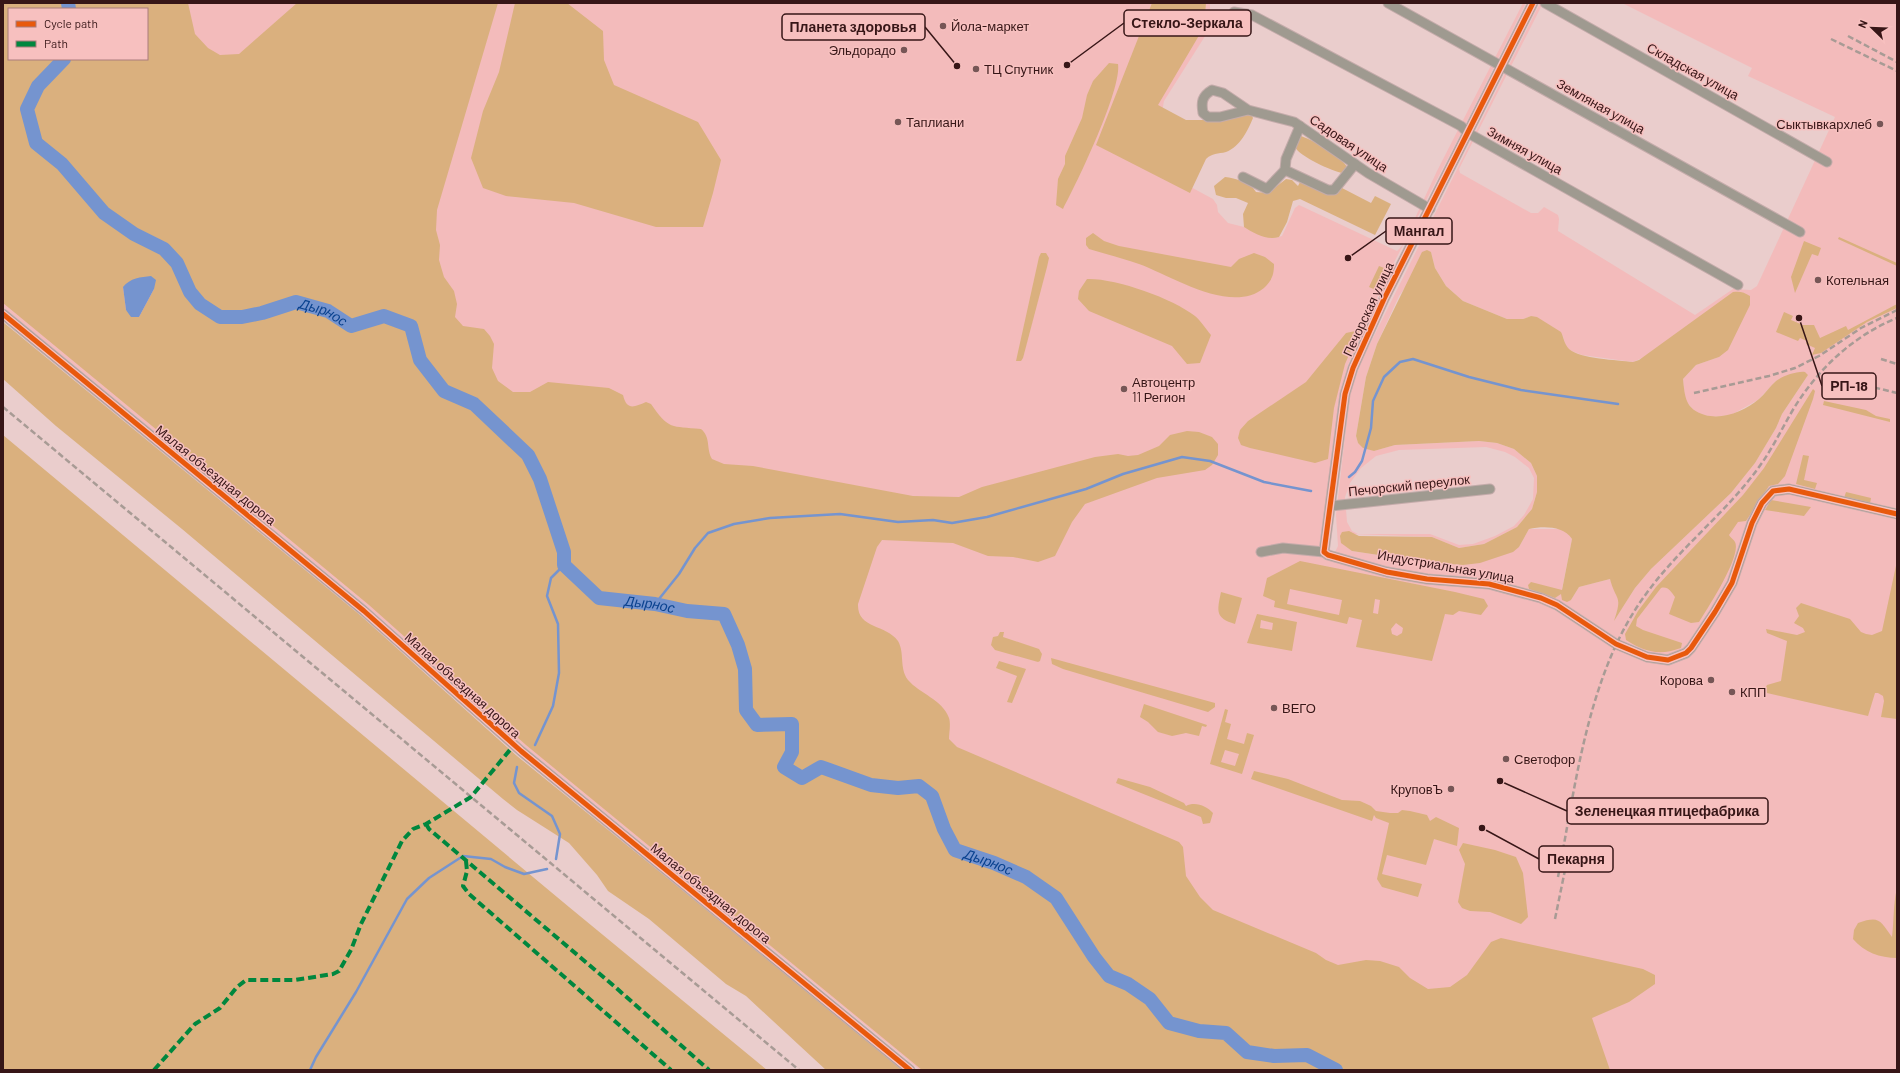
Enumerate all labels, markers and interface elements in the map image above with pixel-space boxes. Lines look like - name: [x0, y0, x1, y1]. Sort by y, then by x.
- legend: [8, 8, 148, 60]
- north arrow: [1852, 8, 1892, 48]
- callout: Стекло-Зеркала: [1124, 10, 1251, 36]
- callout: Планета здоровья: [782, 14, 925, 40]
- text: Стекло-Зеркала: [1131, 14, 1243, 31]
- text: Cycle path: [44, 16, 98, 30]
- text: Планета здоровья: [789, 18, 917, 35]
- place label: Йола-маркет: [951, 18, 1029, 34]
- text: N: [1855, 18, 1870, 30]
- marker: Йола-маркет: [938, 21, 948, 31]
- text: Path: [44, 36, 68, 50]
- street label: Складская улица: [1644, 39, 1742, 103]
- place label: Эльдорадо: [829, 42, 896, 58]
- marker: Эльдорадо: [899, 45, 909, 55]
- place label: ТЦ Спутник: [984, 61, 1053, 77]
- marker: ТЦ Спутник: [971, 64, 981, 74]
- street label: Земляная улица: [1554, 75, 1649, 137]
- street label: Садовая улица: [1307, 111, 1392, 175]
- place label: Таплиани: [906, 114, 964, 130]
- place label: Сыктывкархлеб: [1776, 116, 1872, 132]
- marker: Таплиани: [893, 117, 903, 127]
- marker: Сыктывкархлеб: [1875, 119, 1885, 129]
- street label: Зимняя улица: [1485, 123, 1566, 178]
- callout: Мангал: [1386, 218, 1452, 244]
- text: Мангал: [1394, 222, 1444, 239]
- street label: Печорская улица: [1339, 258, 1397, 359]
- place label: Котельная: [1826, 272, 1889, 288]
- marker: Котельная: [1813, 275, 1823, 285]
- water label: Дырнос: [296, 294, 351, 329]
- callout: РП-18: [1822, 373, 1876, 399]
- place label: Автоцентр 11 Регион: [1132, 374, 1195, 405]
- text: РП-18: [1830, 377, 1868, 394]
- marker: Автоцентр 11 Регион: [1119, 384, 1129, 394]
- street label: Малая объездная дорога: [153, 422, 280, 529]
- street label: Печорский переулок: [1347, 471, 1471, 499]
- street label: Индустриальная улица: [1376, 546, 1516, 586]
- water label: Дырнос: [622, 592, 677, 616]
- street label: Малая объездная дорога: [402, 629, 525, 742]
- place label: Корова: [1660, 672, 1704, 688]
- marker: Корова: [1706, 675, 1716, 685]
- place label: КПП: [1740, 684, 1766, 700]
- marker: КПП: [1727, 687, 1737, 697]
- place label: ВЕГО: [1282, 700, 1316, 716]
- marker: ВЕГО: [1269, 703, 1279, 713]
- place label: Светофор: [1514, 751, 1575, 767]
- marker: Светофор: [1501, 754, 1511, 764]
- place label: КруповЪ: [1390, 781, 1443, 797]
- marker: КруповЪ: [1446, 784, 1456, 794]
- callout: Зеленецкая птицефабрика: [1567, 798, 1768, 824]
- text: Зеленецкая птицефабрика: [1575, 802, 1760, 819]
- street label: Малая объездная дорога: [648, 840, 775, 947]
- water label: Дырнос: [960, 844, 1016, 878]
- callout: Пекарня: [1539, 846, 1613, 872]
- text: Пекарня: [1547, 850, 1605, 867]

